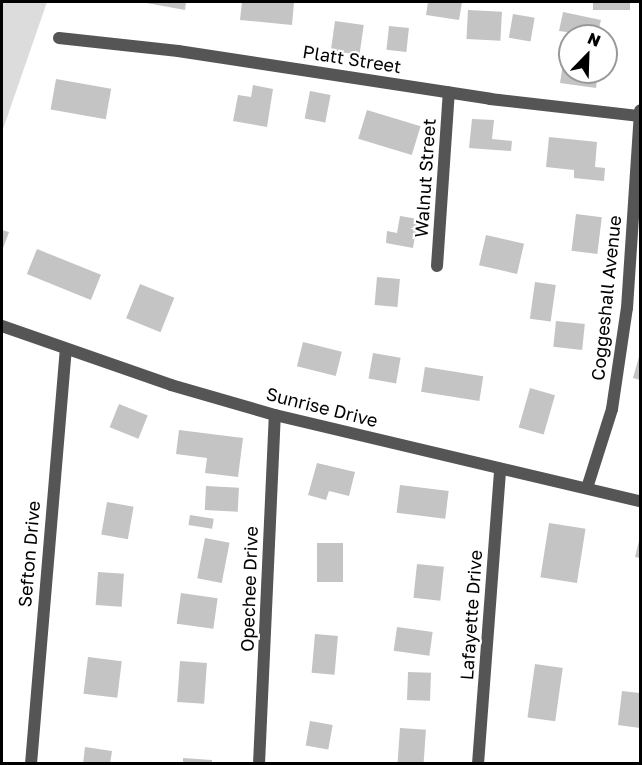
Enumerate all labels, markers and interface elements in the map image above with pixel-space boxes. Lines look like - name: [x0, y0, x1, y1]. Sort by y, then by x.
- north arrow: [558, 24, 618, 84]
- text: N: [585, 28, 604, 51]
- street label: Platt Street: [301, 41, 403, 77]
- street label: Walnut Street: [410, 118, 440, 238]
- street label: Coggeshall Avenue: [587, 214, 625, 382]
- street label: Sunrise Drive: [264, 383, 380, 431]
- street label: Sefton Drive: [14, 500, 44, 608]
- street label: Opechee Drive: [236, 526, 262, 652]
- street label: Lafayette Drive: [456, 549, 486, 681]

